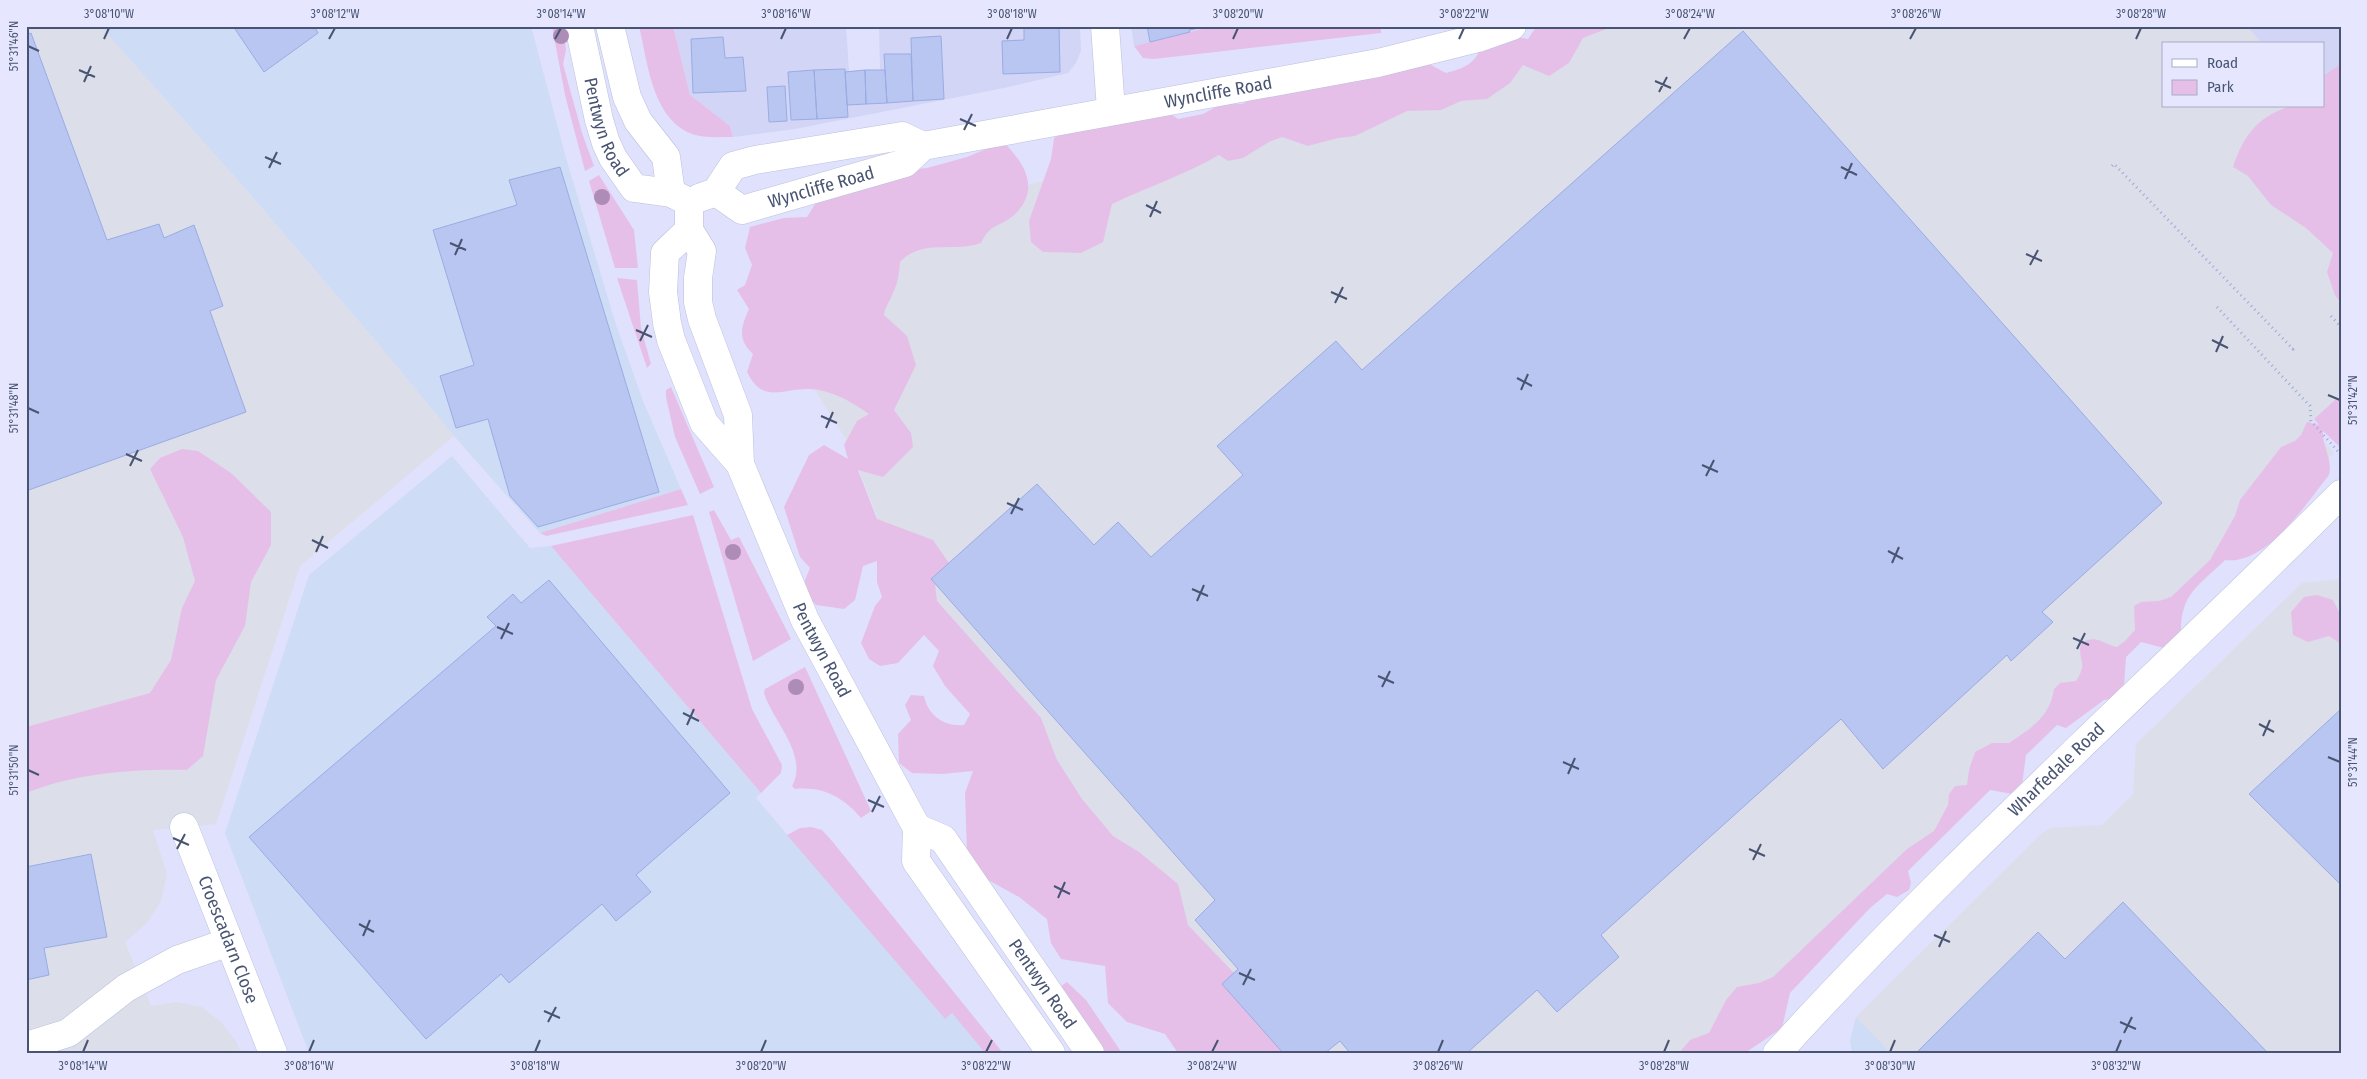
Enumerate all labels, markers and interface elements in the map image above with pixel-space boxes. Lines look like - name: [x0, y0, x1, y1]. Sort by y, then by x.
- text: 3°08'10"W: [84, 7, 134, 21]
- text: 3°08'12"W: [310, 7, 360, 21]
- text: 3°08'14"W: [537, 7, 585, 21]
- text: 3°08'16"W: [761, 7, 811, 21]
- text: 3°08'18"W: [987, 7, 1037, 21]
- text: 3°08'20"W: [1213, 7, 1263, 21]
- text: 3°08'22"W: [1439, 7, 1489, 21]
- text: 3°08'24"W: [1665, 7, 1715, 21]
- text: 3°08'26"W: [1891, 7, 1941, 21]
- text: 3°08'28"W: [2116, 7, 2166, 21]
- text: 51°31'46"N: [7, 21, 21, 71]
- legend: [2162, 42, 2324, 108]
- text: Road: [2207, 54, 2238, 72]
- street label: Wyncliffe Road: [1162, 72, 1274, 113]
- street label: Pentwyn Road: [579, 76, 634, 181]
- text: Park: [2207, 78, 2234, 96]
- street label: Wyncliffe Road: [766, 161, 877, 213]
- text: 51°31'42"N: [2346, 375, 2360, 425]
- text: 51°31'48"N: [7, 383, 21, 433]
- street label: Pentwyn Road: [788, 599, 856, 701]
- street label: Wharfedale Road: [2003, 718, 2109, 821]
- text: 51°31'44"N: [2346, 737, 2360, 787]
- text: 51°31'50"N: [7, 745, 21, 795]
- street label: Croescadarn Close: [193, 873, 263, 1007]
- street label: Pentwyn Road: [1004, 935, 1081, 1033]
- text: 3°08'14"W: [59, 1059, 107, 1073]
- text: 3°08'16"W: [284, 1059, 334, 1073]
- text: 3°08'18"W: [510, 1059, 560, 1073]
- text: 3°08'20"W: [736, 1059, 786, 1073]
- text: 3°08'22"W: [961, 1059, 1011, 1073]
- text: 3°08'24"W: [1187, 1059, 1237, 1073]
- text: 3°08'26"W: [1413, 1059, 1463, 1073]
- text: 3°08'28"W: [1639, 1059, 1689, 1073]
- text: 3°08'30"W: [1865, 1059, 1915, 1073]
- text: 3°08'32"W: [2091, 1059, 2141, 1073]

